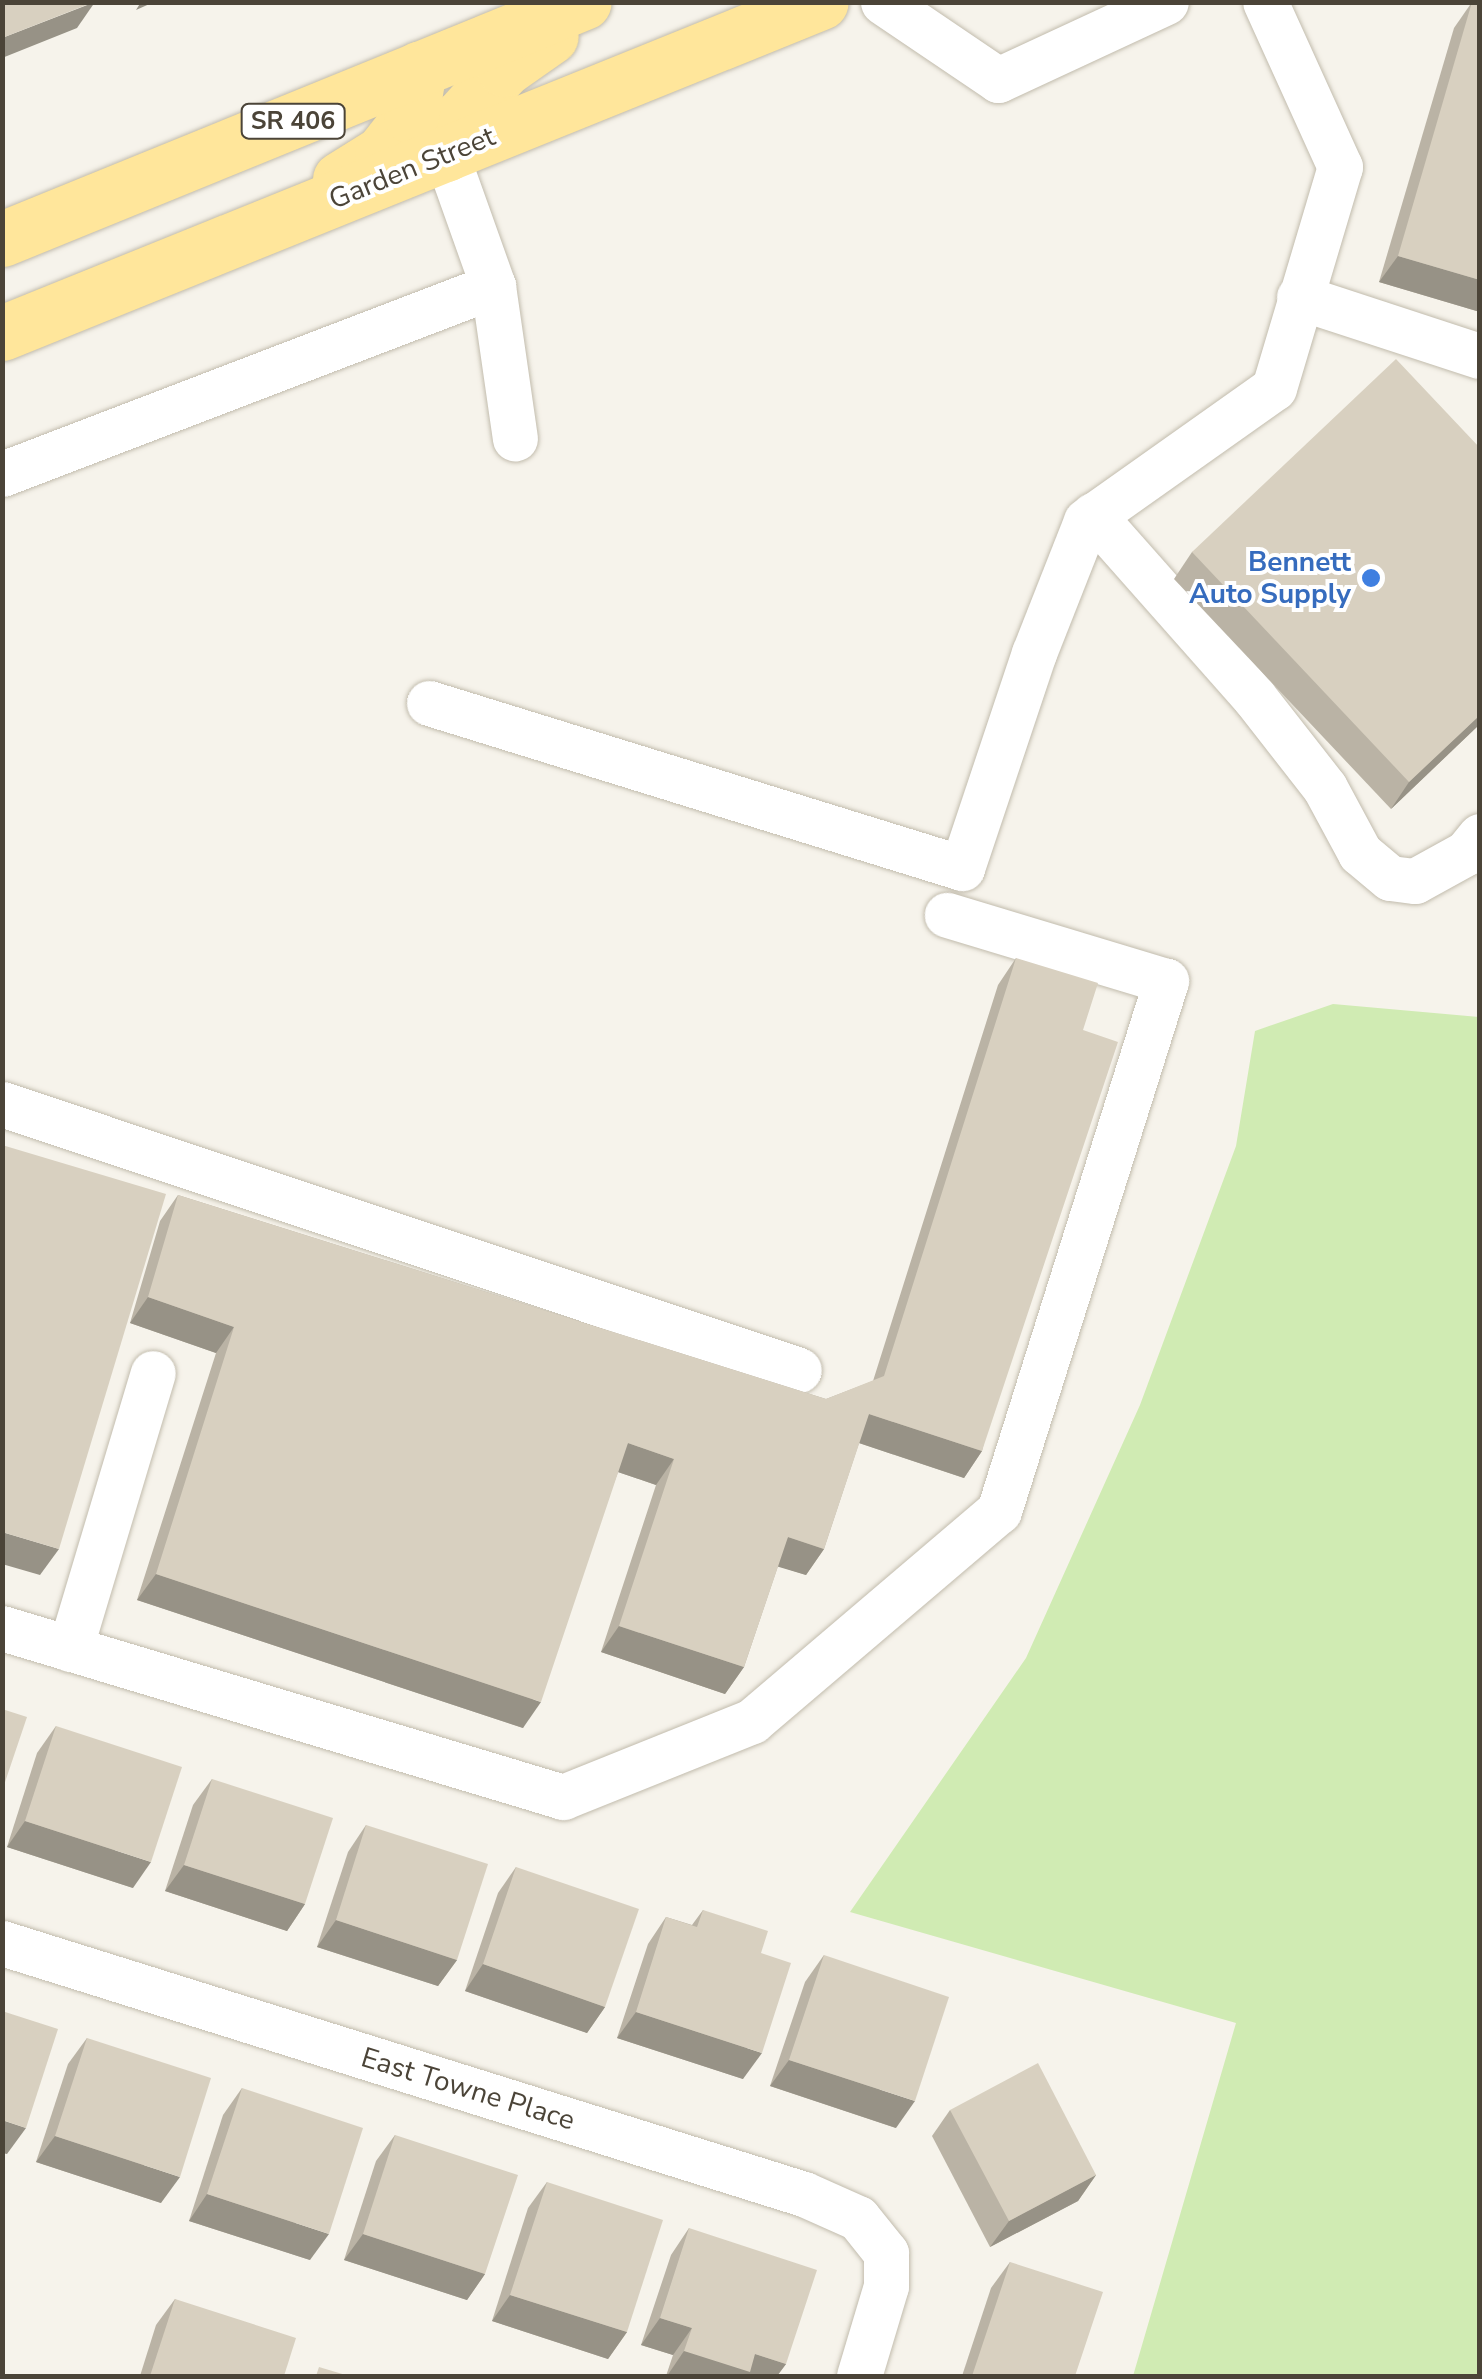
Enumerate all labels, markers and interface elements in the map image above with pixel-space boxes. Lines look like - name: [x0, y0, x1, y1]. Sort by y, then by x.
- road number: SR 406: [240, 101, 346, 141]
- street label: Garden Street: [324, 120, 500, 216]
- place label: Bennett Auto Supply: [1189, 545, 1351, 611]
- marker: Bennett Auto Supply: [1360, 567, 1382, 589]
- street label: East Towne Place: [357, 2041, 579, 2137]

